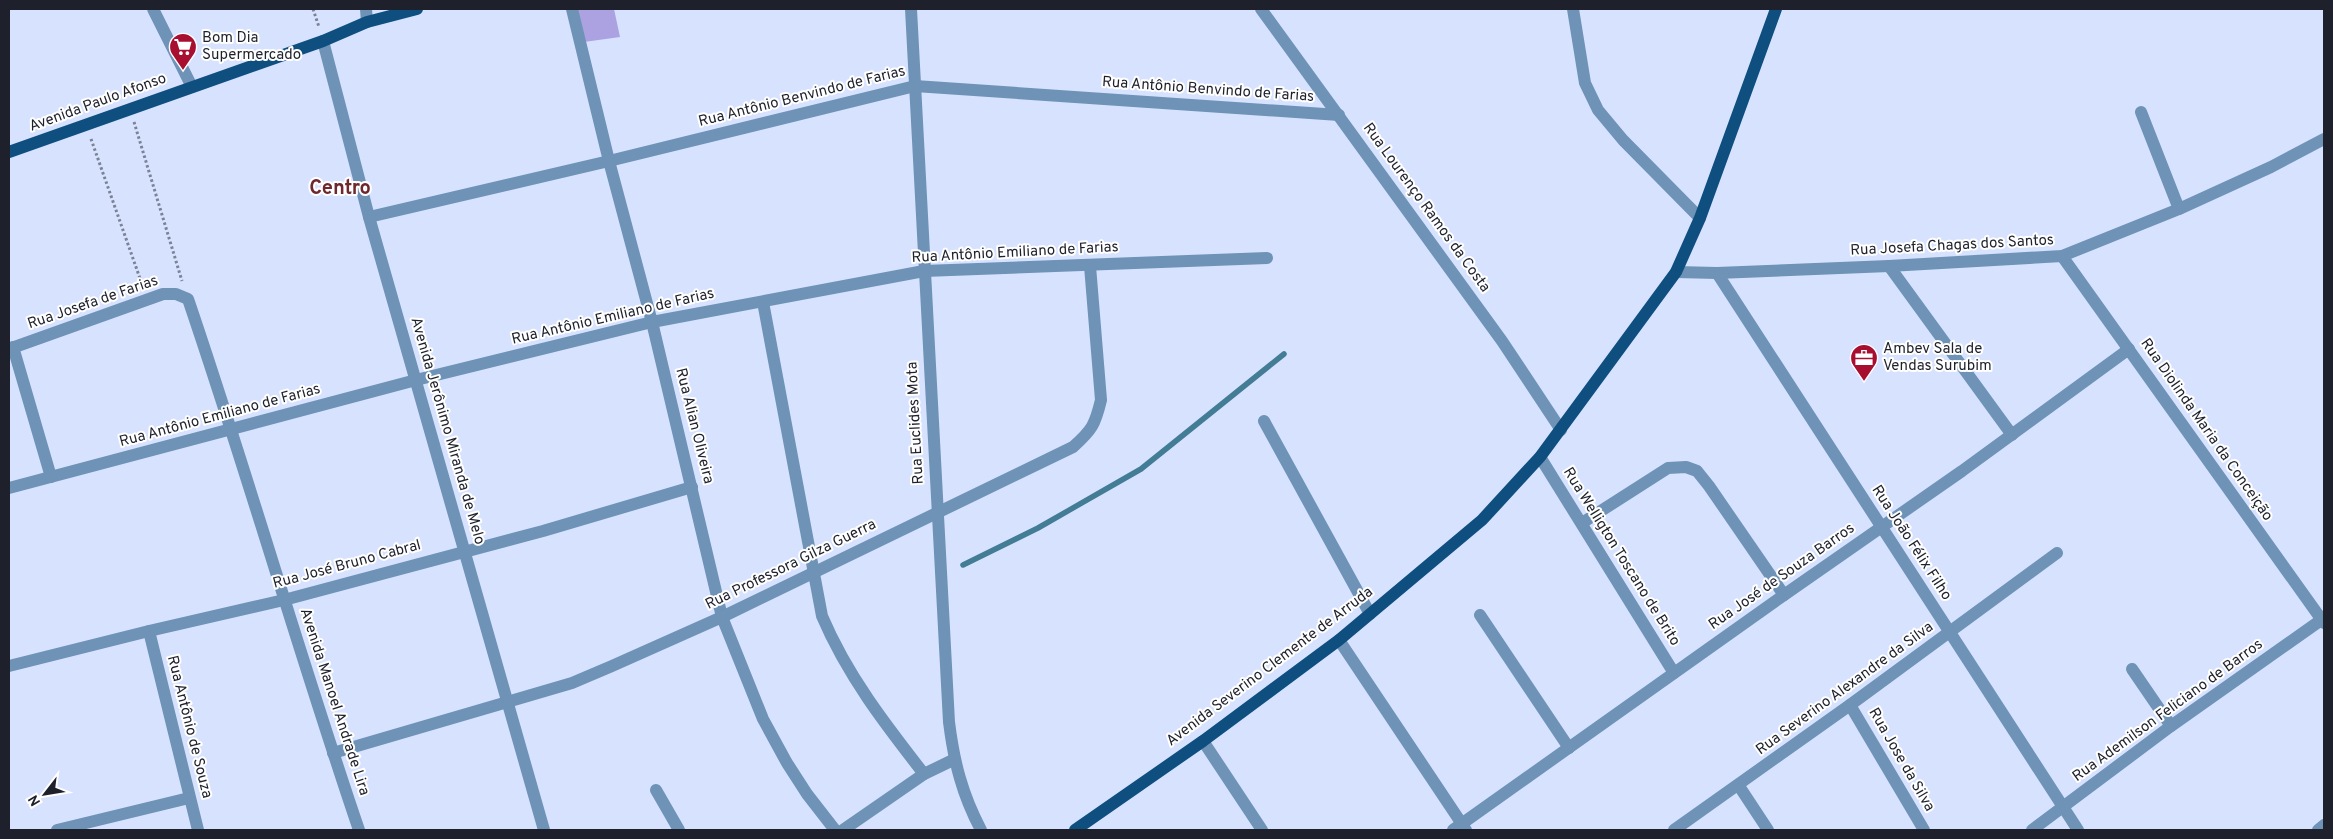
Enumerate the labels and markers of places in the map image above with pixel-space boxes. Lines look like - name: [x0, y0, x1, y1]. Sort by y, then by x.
- place label: Bom Dia Supermercado: [202, 29, 301, 65]
- supermarket icon: Bom Dia Supermercado: [168, 32, 198, 71]
- place label: Ambev Sala de Vendas Surubim: [1883, 340, 1992, 376]
- office icon: Ambev Sala de Vendas Surubim: [1849, 343, 1879, 382]

